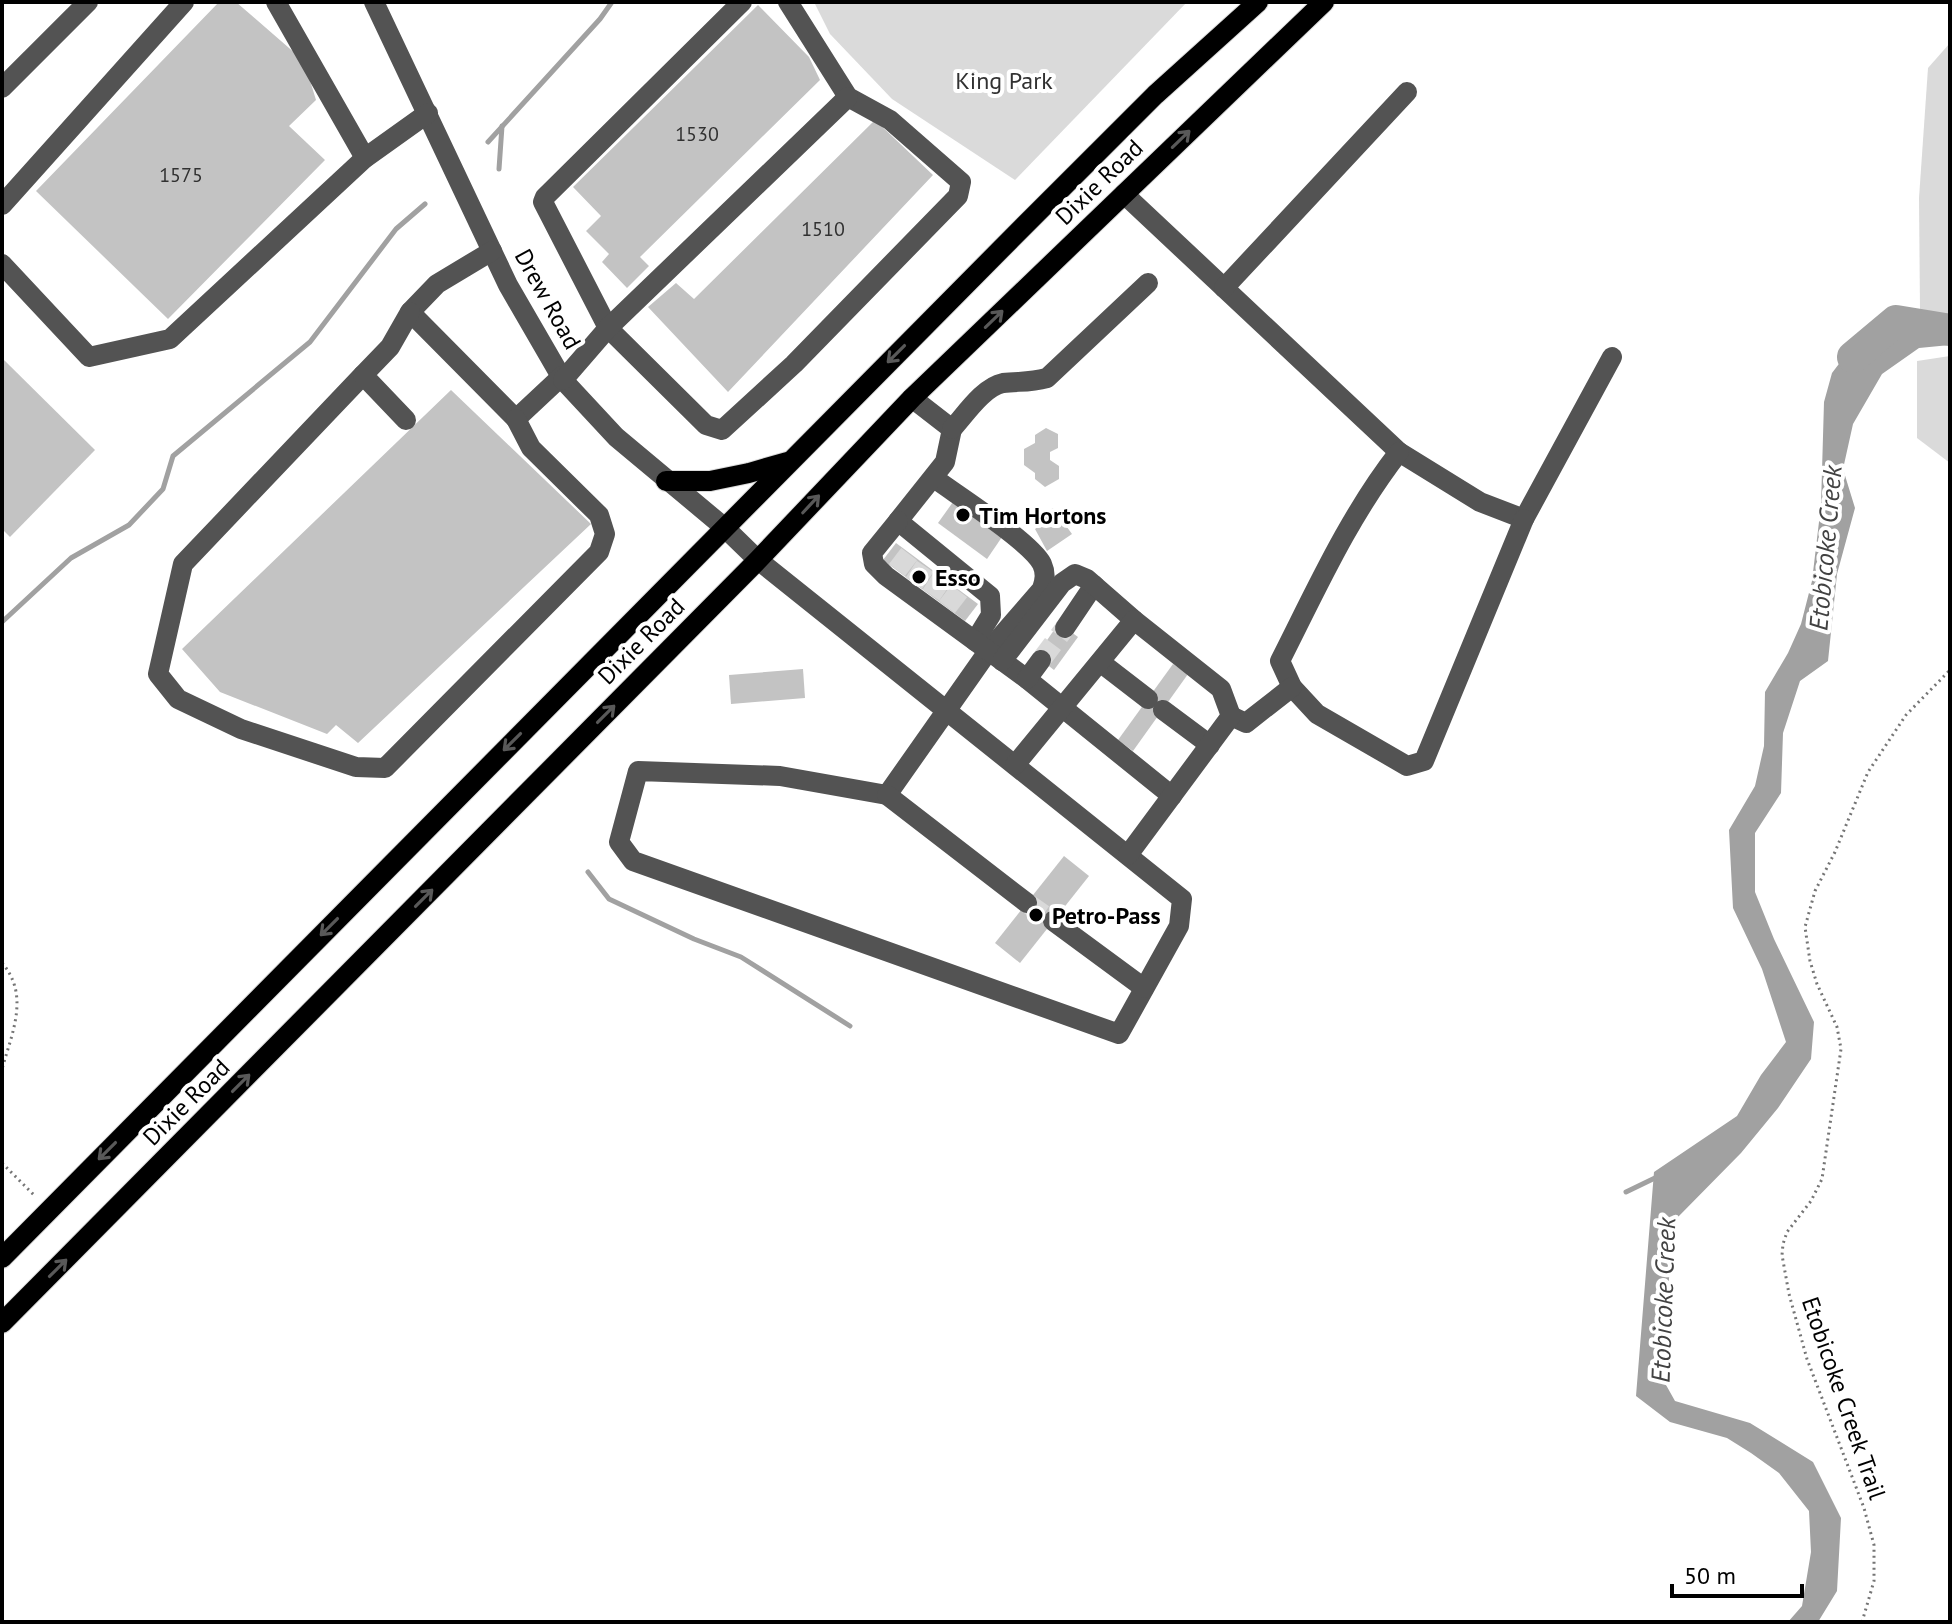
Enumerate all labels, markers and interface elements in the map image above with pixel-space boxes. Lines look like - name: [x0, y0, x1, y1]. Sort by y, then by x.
- park label: King Park: [955, 65, 1053, 96]
- house number: 1530: [675, 121, 719, 147]
- one-way arrow: [1171, 130, 1191, 148]
- street label: Dixie Road: [1049, 133, 1149, 231]
- house number: 1575: [159, 162, 203, 188]
- house number: 1510: [801, 216, 845, 242]
- street label: Drew Road: [508, 243, 588, 355]
- one-way arrow: [984, 310, 1003, 329]
- one-way arrow: [887, 344, 906, 364]
- water label: Etobicoke Creek: [1801, 463, 1849, 632]
- one-way arrow: [802, 494, 821, 514]
- place label: Tim Hortons: [979, 500, 1107, 531]
- marker: Tim Hortons: [954, 506, 972, 524]
- place label: Esso: [935, 562, 981, 593]
- marker: Esso: [910, 568, 928, 586]
- street label: Dixie Road: [591, 591, 691, 691]
- one-way arrow: [596, 704, 616, 723]
- one-way arrow: [503, 732, 522, 751]
- one-way arrow: [414, 888, 433, 908]
- place label: Petro-Pass: [1052, 900, 1161, 931]
- marker: Petro-Pass: [1027, 906, 1045, 924]
- one-way arrow: [320, 917, 339, 937]
- street label: Dixie Road: [136, 1052, 236, 1152]
- one-way arrow: [231, 1074, 250, 1093]
- one-way arrow: [98, 1141, 117, 1160]
- water label: Etobicoke Creek: [1644, 1215, 1682, 1383]
- one-way arrow: [48, 1259, 67, 1278]
- street label: Etobicoke Creek Trail: [1795, 1293, 1893, 1503]
- scale bar: [1672, 1548, 1802, 1598]
- text: 50 m: [1684, 1560, 1736, 1591]

